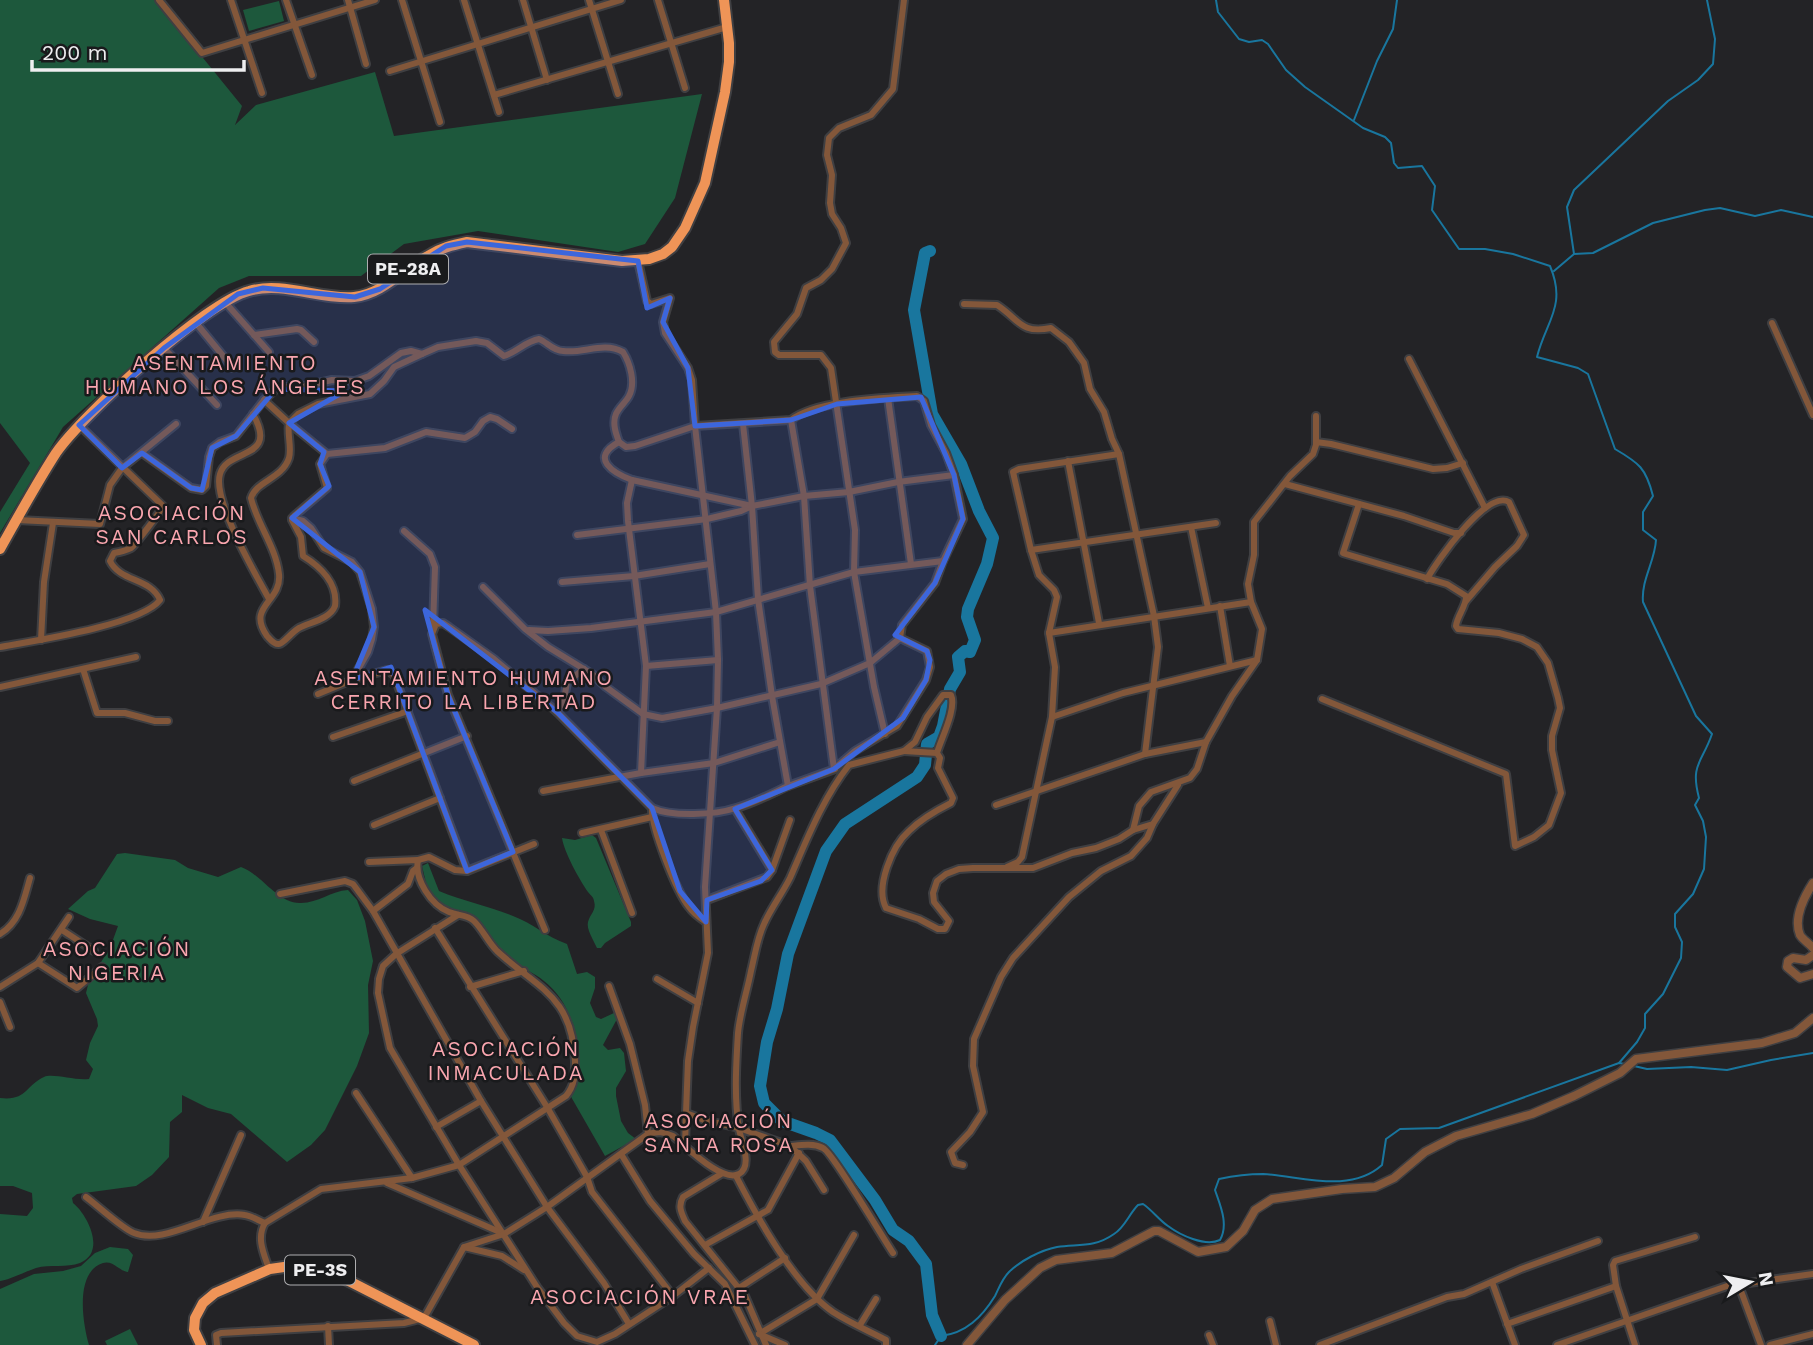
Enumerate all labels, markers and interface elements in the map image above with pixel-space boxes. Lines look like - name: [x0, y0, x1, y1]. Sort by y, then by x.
- scale bar: [32, 28, 243, 72]
- text: 200 m: [42, 40, 108, 65]
- road number: PE-28A: [368, 255, 448, 284]
- district label: ASENTAMIENTO HUMANO LOS ÁNGELES: [84, 350, 366, 399]
- district label: ASOCIACIÓN SAN CARLOS: [95, 500, 249, 549]
- district label: ASENTAMIENTO HUMANO CERRITO LA LIBERTAD: [314, 665, 614, 714]
- district label: ASOCIACIÓN NIGERIA: [43, 936, 191, 985]
- district label: ASOCIACIÓN INMACULADA: [427, 1036, 585, 1085]
- district label: ASOCIACIÓN SANTA ROSA: [644, 1108, 794, 1157]
- north arrow: [1715, 1247, 1785, 1317]
- road number: PE-3S: [285, 1255, 355, 1284]
- text: N: [1754, 1270, 1779, 1288]
- district label: ASOCIACIÓN VRAE: [530, 1284, 750, 1309]

